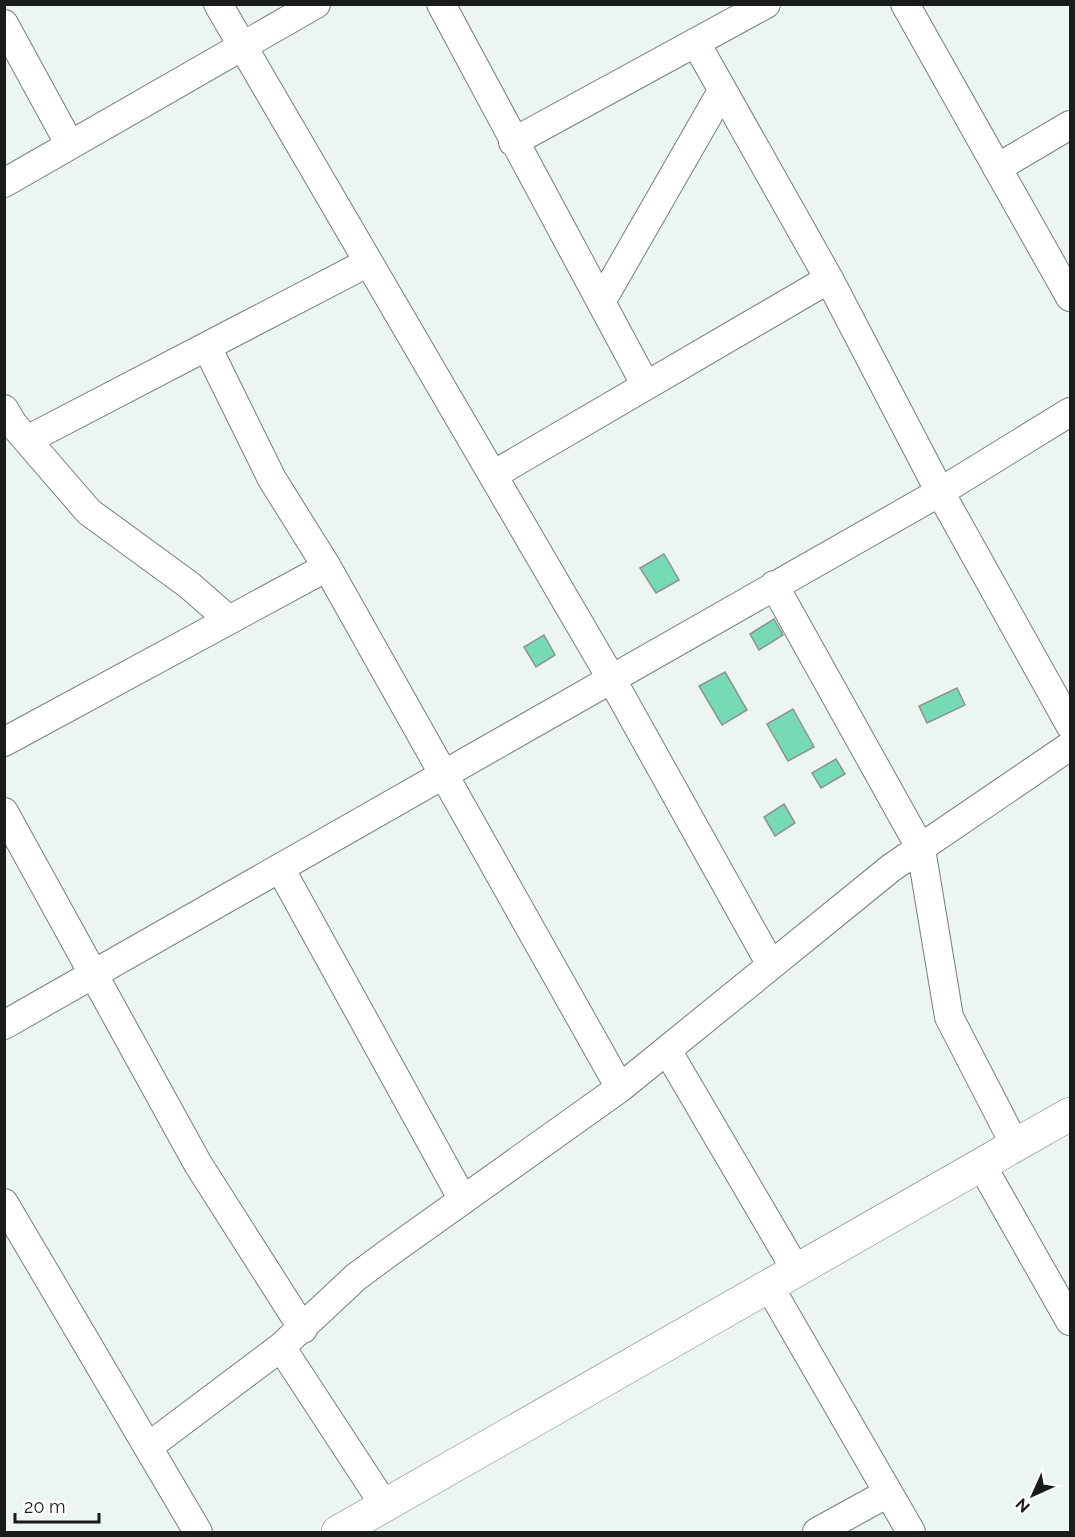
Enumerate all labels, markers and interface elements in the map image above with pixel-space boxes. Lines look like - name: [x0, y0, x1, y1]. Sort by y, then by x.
- north arrow: [1003, 1465, 1063, 1525]
- scale bar: [15, 1486, 99, 1524]
- text: N: [1012, 1494, 1034, 1516]
- text: 20 m: [24, 1496, 66, 1517]

